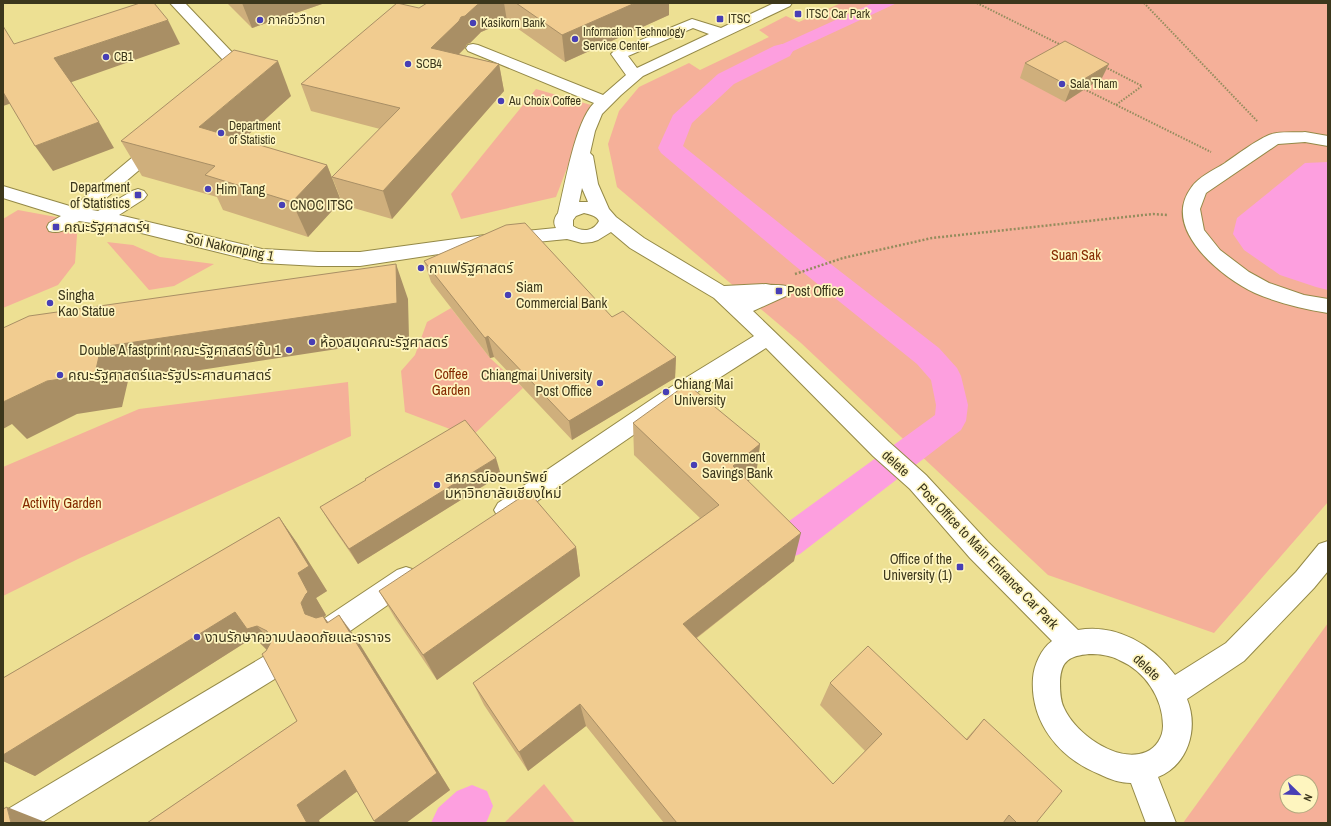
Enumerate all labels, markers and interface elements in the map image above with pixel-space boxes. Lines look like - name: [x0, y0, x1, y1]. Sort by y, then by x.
- place label: ITSC Car Park: [806, 6, 870, 22]
- marker: ITSC Car Park: [793, 9, 803, 19]
- place label: ITSC: [728, 11, 750, 27]
- place label: ภาคชีววืทยา: [268, 12, 325, 28]
- marker: ITSC: [715, 14, 725, 24]
- marker: ภาคชีววืทยา: [255, 15, 265, 25]
- place label: Kasikorn Bank: [481, 15, 545, 31]
- marker: Kasikorn Bank: [468, 18, 478, 28]
- place label: Information Technology Service Center: [583, 24, 685, 54]
- marker: Information Technology Service Center: [570, 34, 580, 44]
- place label: CB1: [114, 49, 134, 65]
- marker: CB1: [101, 52, 111, 62]
- place label: SCB4: [416, 56, 442, 72]
- marker: SCB4: [403, 59, 413, 69]
- place label: Sala Tham: [1070, 76, 1117, 92]
- marker: Sala Tham: [1057, 79, 1067, 89]
- place label: Au Choix Coffee: [508, 93, 581, 109]
- marker: Au Choix Coffee: [496, 96, 506, 106]
- place label: Department of Statistic: [229, 118, 281, 148]
- marker: Department of Statistic: [216, 128, 226, 138]
- place label: Department of Statistics: [70, 178, 130, 212]
- place label: Him Tang: [216, 180, 266, 198]
- marker: Him Tang: [203, 184, 213, 194]
- marker: Department of Statistics: [133, 190, 143, 200]
- place label: CNOC ITSC: [290, 196, 353, 214]
- marker: CNOC ITSC: [277, 200, 287, 210]
- place label: คณะรัฐศาสตร์ฯ: [64, 218, 150, 236]
- marker: คณะรัฐศาสตร์ฯ: [51, 222, 61, 232]
- street label: Soi Nakornping 1: [184, 229, 276, 265]
- park label: Suan Sak: [1051, 246, 1101, 264]
- place label: กาแฟรัฐศาสตร์: [429, 259, 514, 277]
- marker: กาแฟรัฐศาสตร์: [416, 263, 426, 273]
- place label: Siam Commercial Bank: [516, 278, 607, 312]
- place label: Post Office: [787, 282, 844, 300]
- place label: Singha Kao Statue: [58, 286, 115, 320]
- marker: Post Office: [774, 286, 784, 296]
- marker: Siam Commercial Bank: [503, 290, 513, 300]
- marker: Singha Kao Statue: [45, 298, 55, 308]
- place label: ห้องสมุดคณะรัฐศาสตร์: [320, 333, 448, 351]
- marker: ห้องสมุดคณะรัฐศาสตร์: [307, 337, 317, 347]
- place label: Double A fastprint คณะรัฐศาสตร์ ชั้น 1: [79, 341, 282, 359]
- marker: Double A fastprint คณะรัฐศาสตร์ ชั้น 1: [284, 345, 294, 355]
- park label: Coffee Garden: [432, 365, 470, 399]
- place label: คณะรัฐศาสตร์และรัฐประศาสนศาสตร์: [68, 366, 272, 384]
- place label: Chiangmai University Post Office: [481, 366, 592, 400]
- marker: คณะรัฐศาสตร์และรัฐประศาสนศาสตร์: [55, 370, 65, 380]
- place label: Chiang Mai University: [674, 375, 733, 409]
- marker: Chiangmai University Post Office: [595, 378, 605, 388]
- marker: Chiang Mai University: [661, 387, 671, 397]
- street label: delete: [878, 446, 914, 480]
- place label: Government Savings Bank: [702, 448, 773, 482]
- marker: Government Savings Bank: [689, 460, 699, 470]
- place label: สหกรณ์ออมทรัพย์ มหาวิทยาลัยเชียงใหม่: [445, 468, 562, 502]
- street label: Post Office to Main Entrance Car Park: [914, 479, 1063, 633]
- marker: สหกรณ์ออมทรัพย์ มหาวิทยาลัยเชียงใหม่: [432, 480, 442, 490]
- park label: Activity Garden: [21, 494, 102, 512]
- place label: Office of the University (1): [883, 550, 952, 584]
- marker: Office of the University (1): [955, 562, 965, 572]
- place label: งานรักษาความปลอดภัยและจราจร: [205, 628, 391, 646]
- marker: งานรักษาความปลอดภัยและจราจร: [192, 632, 202, 642]
- street label: delete: [1129, 650, 1165, 684]
- north arrow: [1279, 774, 1319, 814]
- text: N: [1300, 792, 1316, 804]

